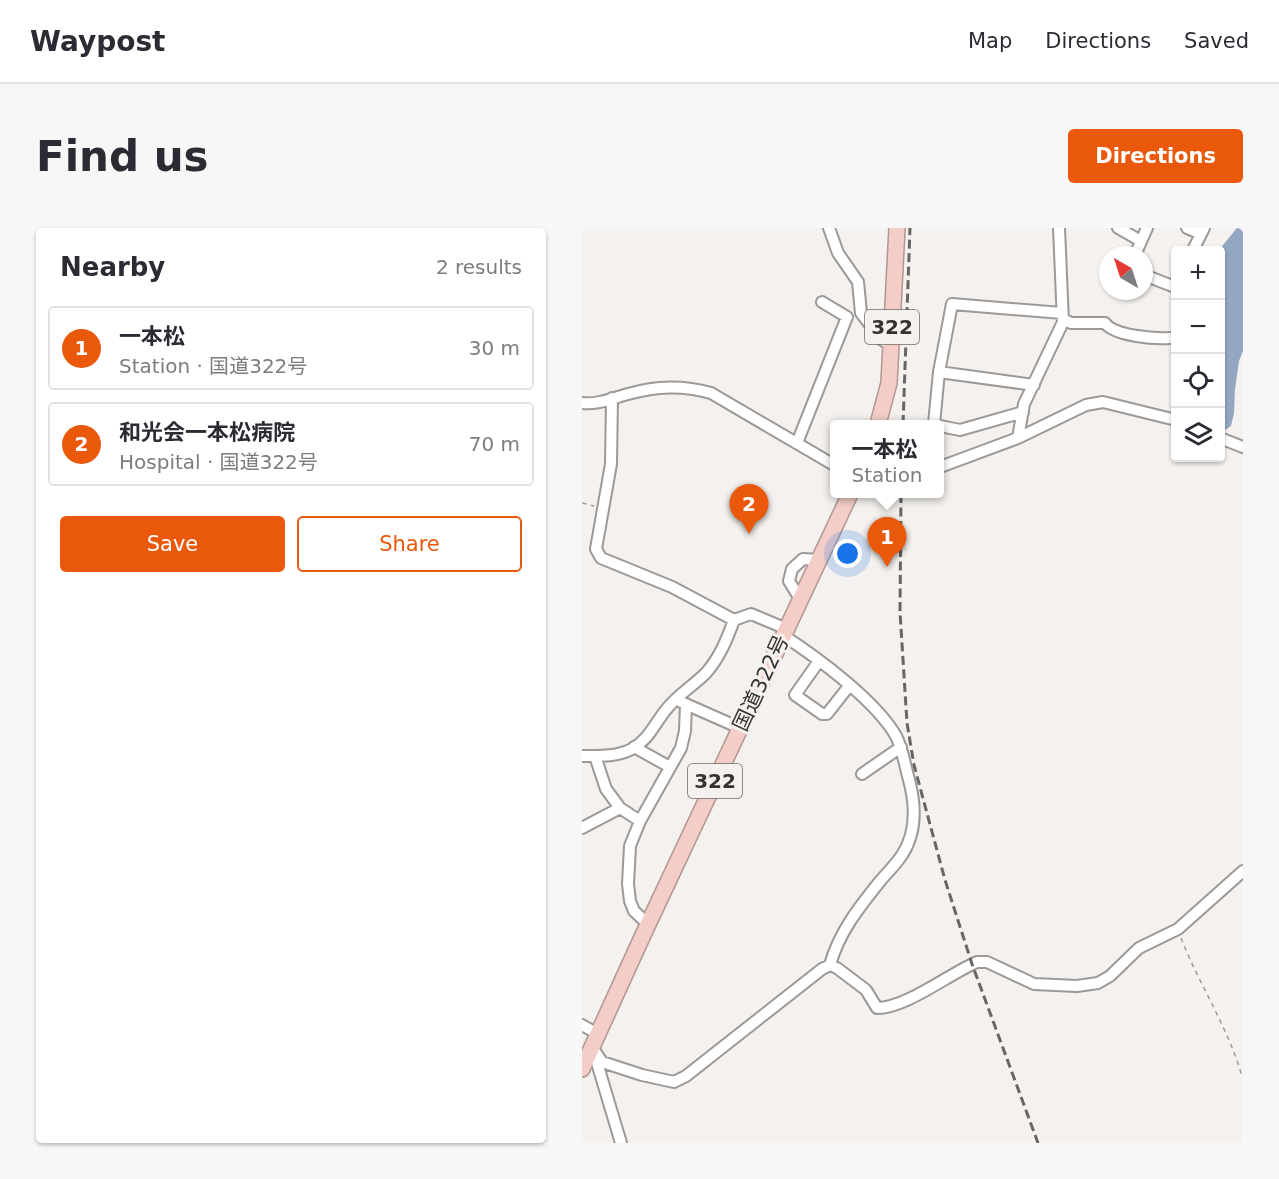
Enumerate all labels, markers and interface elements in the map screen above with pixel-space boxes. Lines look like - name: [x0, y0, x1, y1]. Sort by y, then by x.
- text: Waypost: [30, 25, 166, 58]
- text: Map: [968, 29, 1012, 53]
- text: Directions: [1045, 29, 1151, 53]
- text: Saved: [1184, 29, 1249, 53]
- button: Directions: [1068, 129, 1243, 183]
- text: Find us: [36, 132, 209, 181]
- north arrow: [1099, 246, 1153, 300]
- map controls: [1171, 246, 1225, 462]
- button: +: [1171, 246, 1225, 300]
- text: Nearby: [60, 252, 165, 282]
- text: 2 results: [436, 255, 522, 279]
- button: −: [1171, 300, 1225, 354]
- road number: 322: [865, 310, 919, 344]
- text: 一本松: [119, 324, 185, 349]
- text: 1: [75, 336, 88, 360]
- text: 30 m: [469, 336, 520, 360]
- text: Station · 国道322号: [119, 354, 307, 378]
- button: locate: [1171, 354, 1225, 408]
- button: layers: [1171, 408, 1225, 462]
- text: 和光会一本松病院: [119, 420, 295, 445]
- popup: [830, 420, 944, 498]
- text: 2: [75, 432, 88, 456]
- text: 70 m: [469, 432, 520, 456]
- text: 一本松: [851, 437, 917, 462]
- text: Hospital · 国道322号: [119, 450, 318, 474]
- text: Station: [851, 463, 923, 487]
- pin: 2: [730, 484, 768, 534]
- button: Save: [60, 516, 285, 572]
- button: Share: [297, 516, 522, 572]
- pin: 1: [868, 518, 906, 567]
- your location: [833, 539, 862, 568]
- street label: 国道322号: [728, 631, 794, 735]
- road number: 322: [688, 764, 742, 798]

